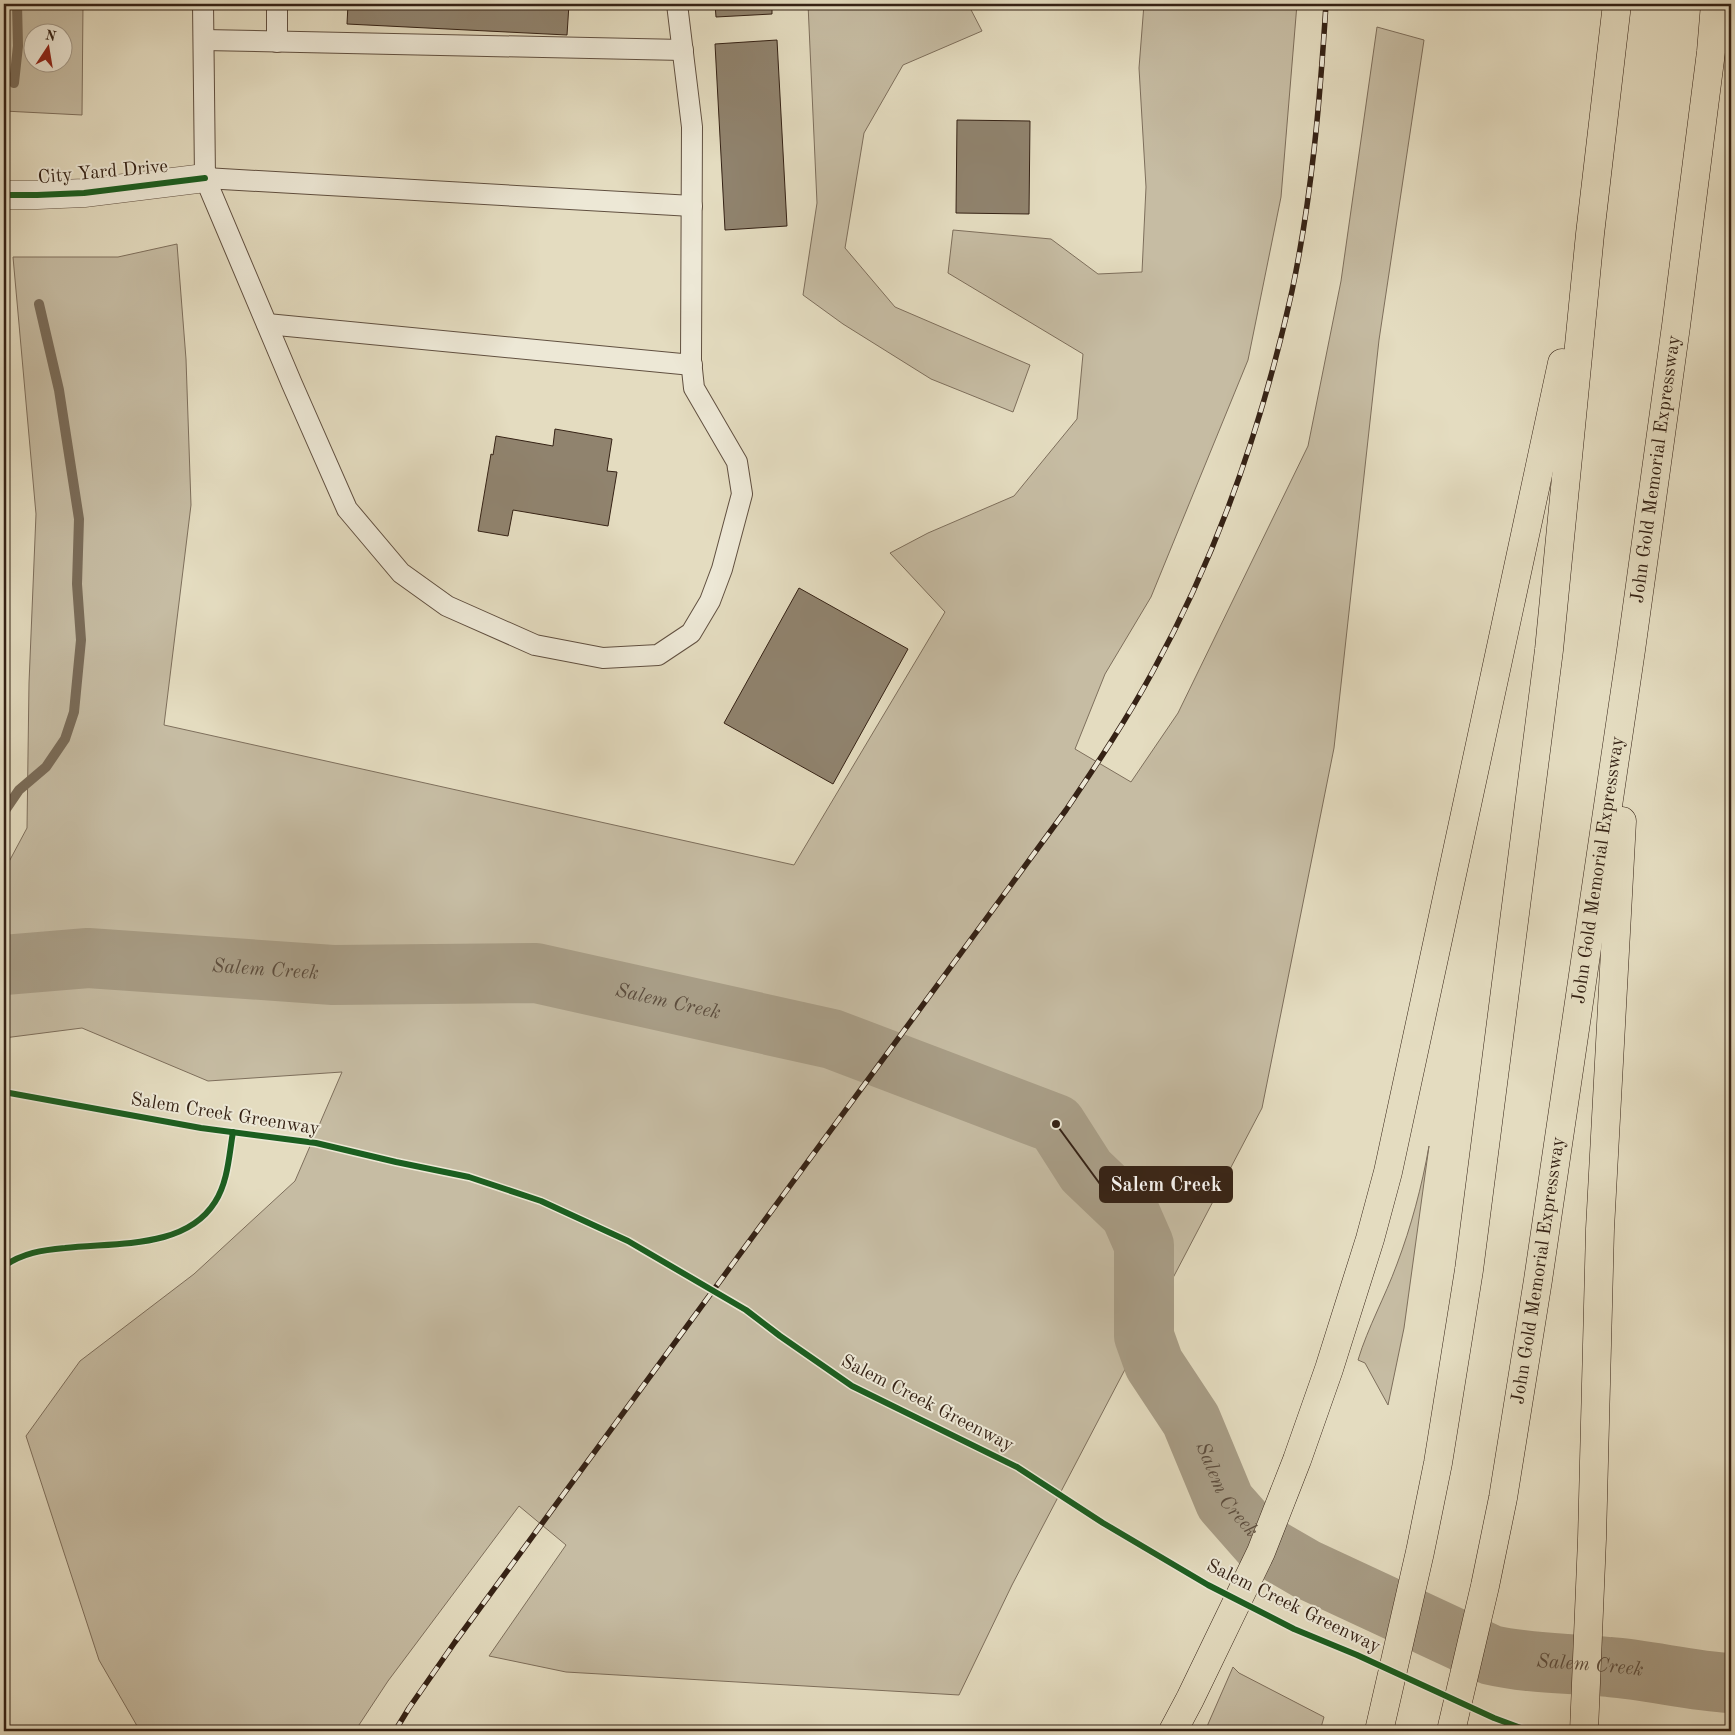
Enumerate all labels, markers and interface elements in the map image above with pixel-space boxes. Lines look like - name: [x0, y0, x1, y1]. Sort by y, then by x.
- north arrow: [22, 22, 72, 72]
- text: N: [44, 28, 57, 44]
- street label: City Yard Drive: [37, 158, 169, 188]
- street label: John Gold Memorial Expressway: [1628, 334, 1684, 604]
- street label: John Gold Memorial Expressway: [1569, 735, 1628, 1005]
- water label: Salem Creek: [211, 957, 320, 984]
- water label: Salem Creek: [613, 981, 723, 1024]
- street label: Salem Creek Greenway: [129, 1091, 321, 1139]
- street label: John Gold Memorial Expressway: [1509, 1136, 1569, 1406]
- callout: Salem Creek: [1100, 1167, 1232, 1202]
- text: Salem Creek: [1110, 1176, 1222, 1196]
- street label: Salem Creek Greenway: [838, 1352, 1016, 1456]
- water label: Salem Creek: [1191, 1440, 1261, 1542]
- street label: Salem Creek Greenway: [1203, 1557, 1383, 1657]
- water label: Salem Creek: [1536, 1652, 1645, 1681]

